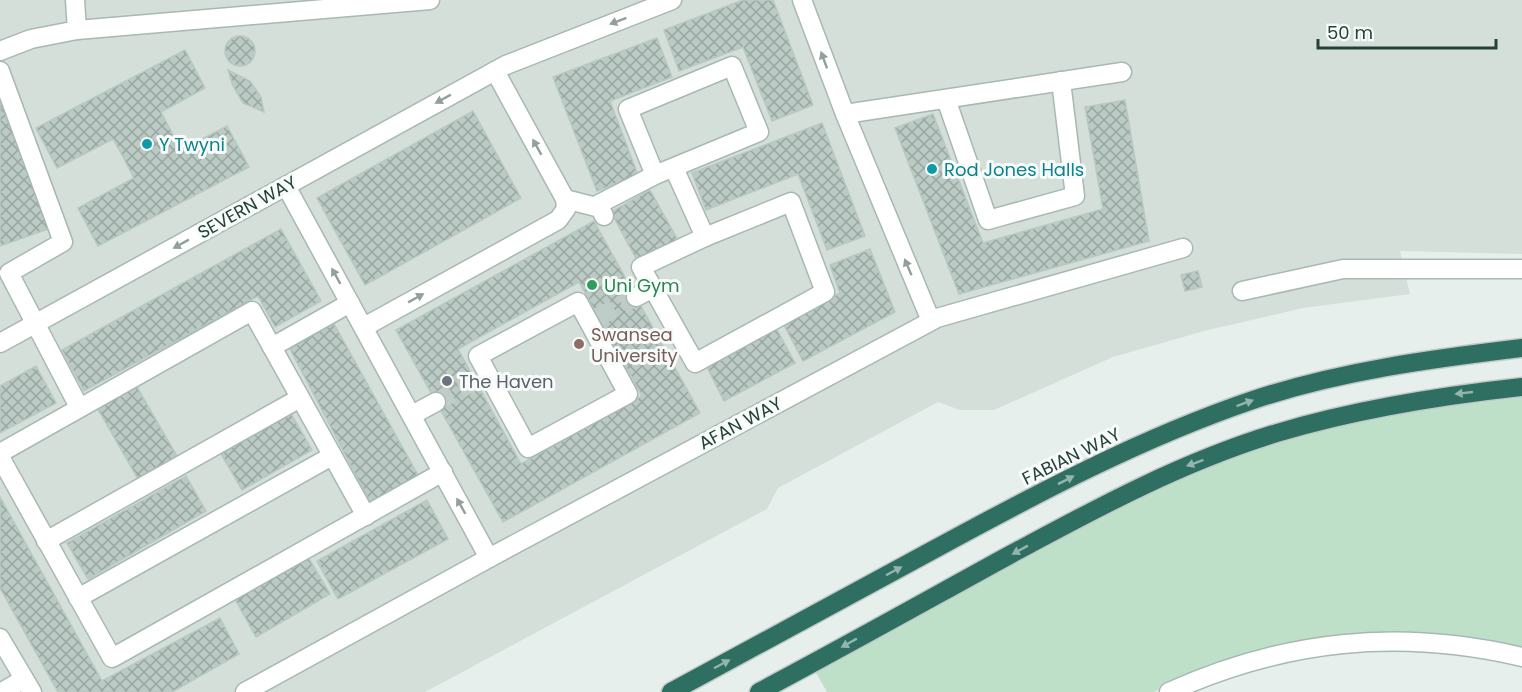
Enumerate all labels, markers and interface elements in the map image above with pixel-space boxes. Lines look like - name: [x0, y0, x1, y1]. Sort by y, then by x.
- scale bar: [1318, 12, 1496, 50]
- one-way arrow: [608, 16, 626, 26]
- text: 50 m: [1327, 20, 1373, 45]
- one-way arrow: [819, 50, 829, 68]
- one-way arrow: [435, 94, 452, 104]
- place label: Y Twyni: [159, 132, 225, 157]
- marker: Y Twyni: [140, 137, 154, 151]
- one-way arrow: [532, 139, 542, 156]
- place label: Rod Jones Halls: [944, 157, 1084, 182]
- marker: Rod Jones Halls: [925, 162, 939, 176]
- street label: SEVERN WAY: [193, 169, 302, 245]
- one-way arrow: [172, 239, 189, 249]
- one-way arrow: [903, 258, 913, 276]
- one-way arrow: [331, 267, 341, 284]
- place label: Uni Gym: [604, 273, 680, 298]
- marker: Uni Gym: [585, 278, 599, 292]
- one-way arrow: [407, 293, 424, 303]
- place label: Swansea University: [591, 322, 678, 368]
- marker: Swansea University: [572, 337, 586, 351]
- place label: The Haven: [459, 369, 554, 394]
- marker: The Haven: [440, 374, 454, 388]
- one-way arrow: [1454, 388, 1473, 398]
- street label: AFAN WAY: [694, 390, 786, 455]
- one-way arrow: [1237, 398, 1255, 408]
- street label: FABIAN WAY: [1018, 421, 1125, 491]
- one-way arrow: [1185, 459, 1203, 469]
- one-way arrow: [1058, 475, 1075, 485]
- one-way arrow: [456, 497, 466, 514]
- one-way arrow: [1011, 545, 1028, 555]
- one-way arrow: [886, 566, 903, 576]
- one-way arrow: [840, 638, 857, 648]
- one-way arrow: [714, 659, 731, 669]

